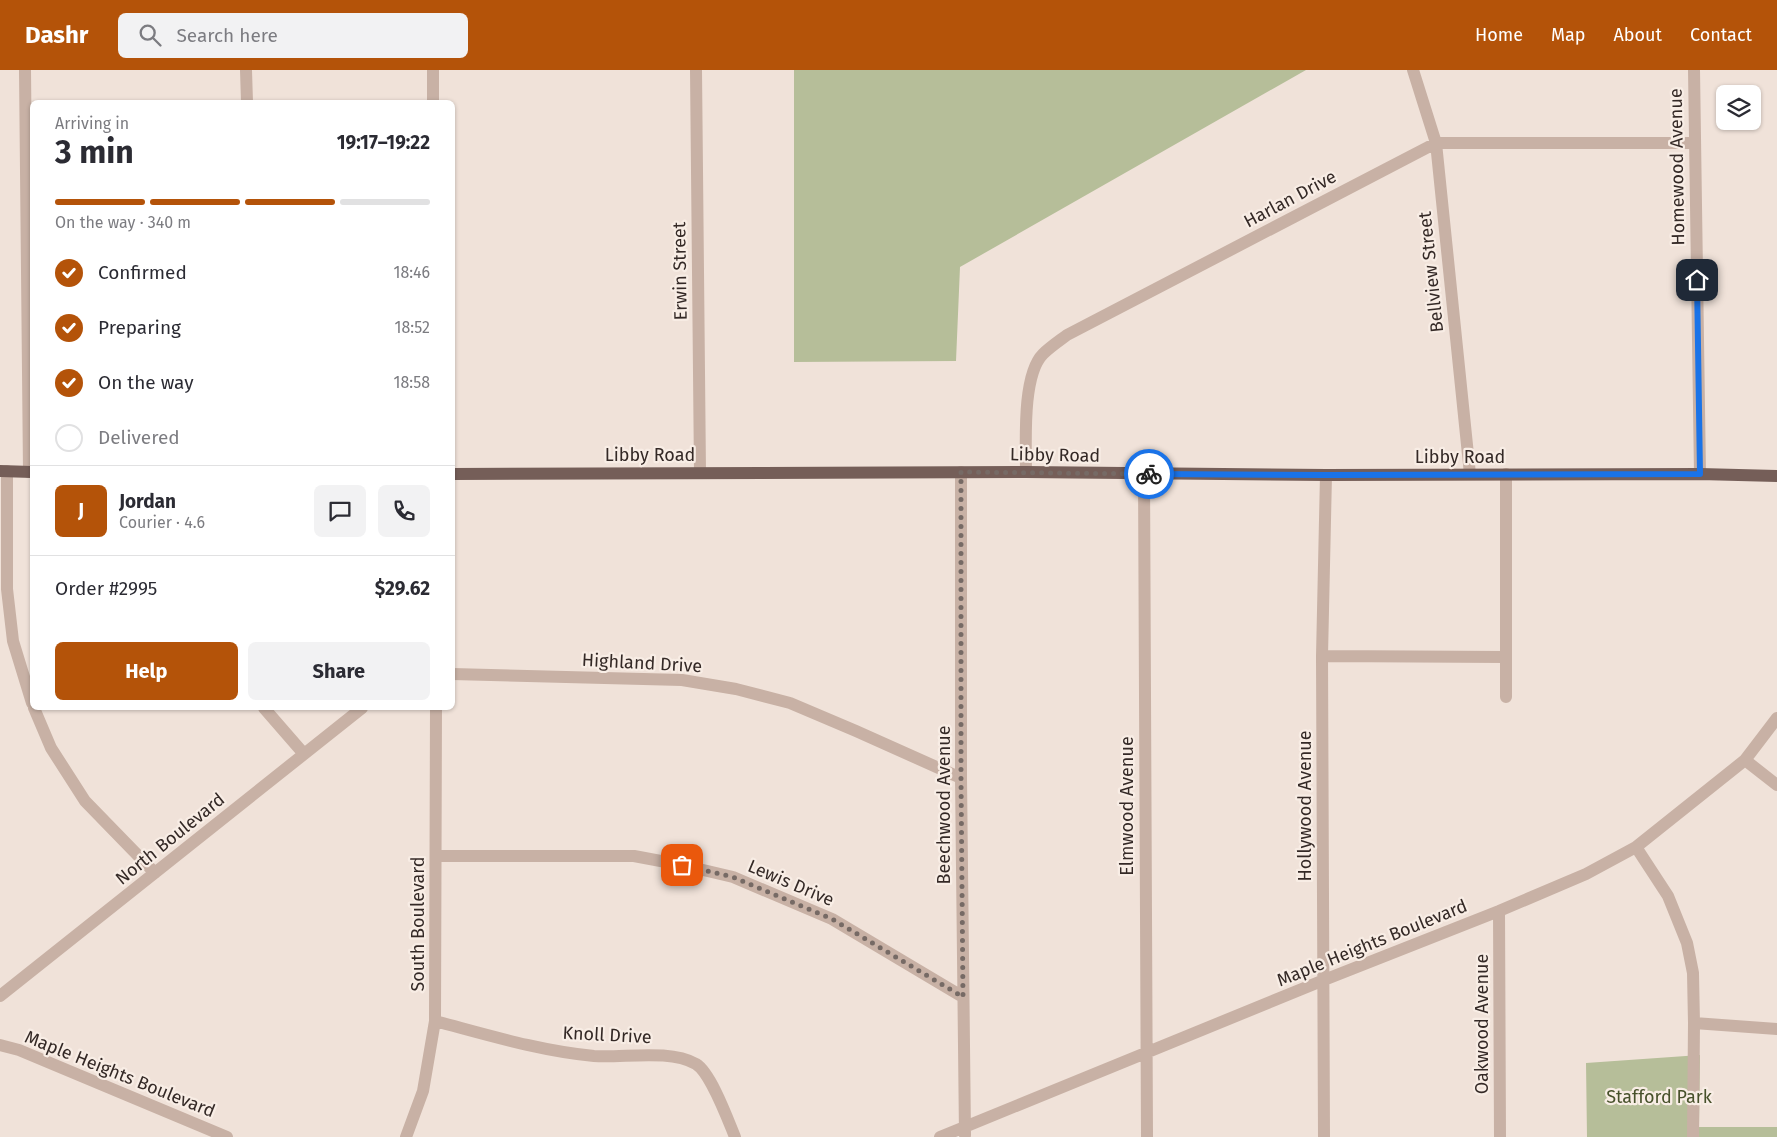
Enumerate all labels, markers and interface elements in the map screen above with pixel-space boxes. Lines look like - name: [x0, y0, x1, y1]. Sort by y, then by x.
- search box: [118, 13, 468, 58]
- text: Dashr: [25, 21, 88, 49]
- icon: search: [136, 21, 164, 49]
- text: Search here: [176, 24, 278, 47]
- text: Home: [1475, 24, 1523, 46]
- text: Map: [1551, 24, 1585, 46]
- text: About: [1613, 24, 1662, 46]
- text: Contact: [1690, 24, 1752, 46]
- map controls: [1716, 85, 1761, 130]
- button: layers: [1716, 85, 1761, 130]
- street label: Homewood Avenue: [1665, 88, 1689, 246]
- text: Arriving in: [55, 114, 129, 133]
- text: 19:17–19:22: [337, 131, 430, 154]
- text: 3 min: [55, 133, 134, 171]
- street label: Harlan Drive: [1240, 165, 1340, 233]
- street label: Bellview Street: [1414, 210, 1448, 334]
- text: On the way · 340 m: [55, 213, 191, 232]
- street label: Erwin Street: [668, 221, 692, 320]
- icon: check: [55, 259, 83, 287]
- pin: [1676, 259, 1718, 301]
- text: Confirmed: [98, 261, 187, 284]
- text: 18:46: [393, 263, 430, 282]
- icon: home: [1683, 266, 1711, 294]
- icon: check: [55, 314, 83, 342]
- text: Preparing: [98, 316, 181, 339]
- text: 18:52: [395, 318, 430, 337]
- icon: check: [55, 369, 83, 397]
- text: On the way: [98, 371, 194, 394]
- text: 18:58: [394, 373, 430, 392]
- text: Delivered: [98, 426, 180, 449]
- street label: Libby Road: [1010, 443, 1100, 467]
- street label: Libby Road: [605, 444, 695, 466]
- street label: Libby Road: [1415, 446, 1505, 468]
- courier: [1124, 449, 1174, 499]
- icon: bike: [1135, 460, 1163, 488]
- button: chat: [314, 485, 366, 537]
- button: phone: [378, 485, 430, 537]
- text: Jordan: [119, 490, 176, 513]
- text: J: [78, 499, 84, 522]
- text: Courier · 4.6: [119, 513, 205, 532]
- text: Order #2995: [55, 577, 157, 600]
- text: $29.62: [375, 577, 430, 600]
- button: Help: [55, 642, 238, 700]
- button: Share: [248, 642, 430, 700]
- street label: Highland Drive: [581, 649, 703, 677]
- street label: Beechwood Avenue: [933, 726, 955, 884]
- street label: Hollywood Avenue: [1294, 730, 1316, 882]
- street label: Elmwood Avenue: [1116, 736, 1138, 876]
- street label: North Boulevard: [111, 788, 229, 890]
- pin: [661, 844, 703, 886]
- icon: bag: [668, 851, 696, 879]
- street label: Lewis Drive: [744, 855, 838, 911]
- street label: South Boulevard: [407, 857, 429, 992]
- street label: Maple Heights Boulevard: [1274, 895, 1470, 991]
- street label: Oakwood Avenue: [1471, 954, 1493, 1094]
- street label: Knoll Drive: [562, 1022, 652, 1048]
- street label: Maple Heights Boulevard: [22, 1026, 218, 1122]
- park label: Stafford Park: [1606, 1086, 1713, 1108]

